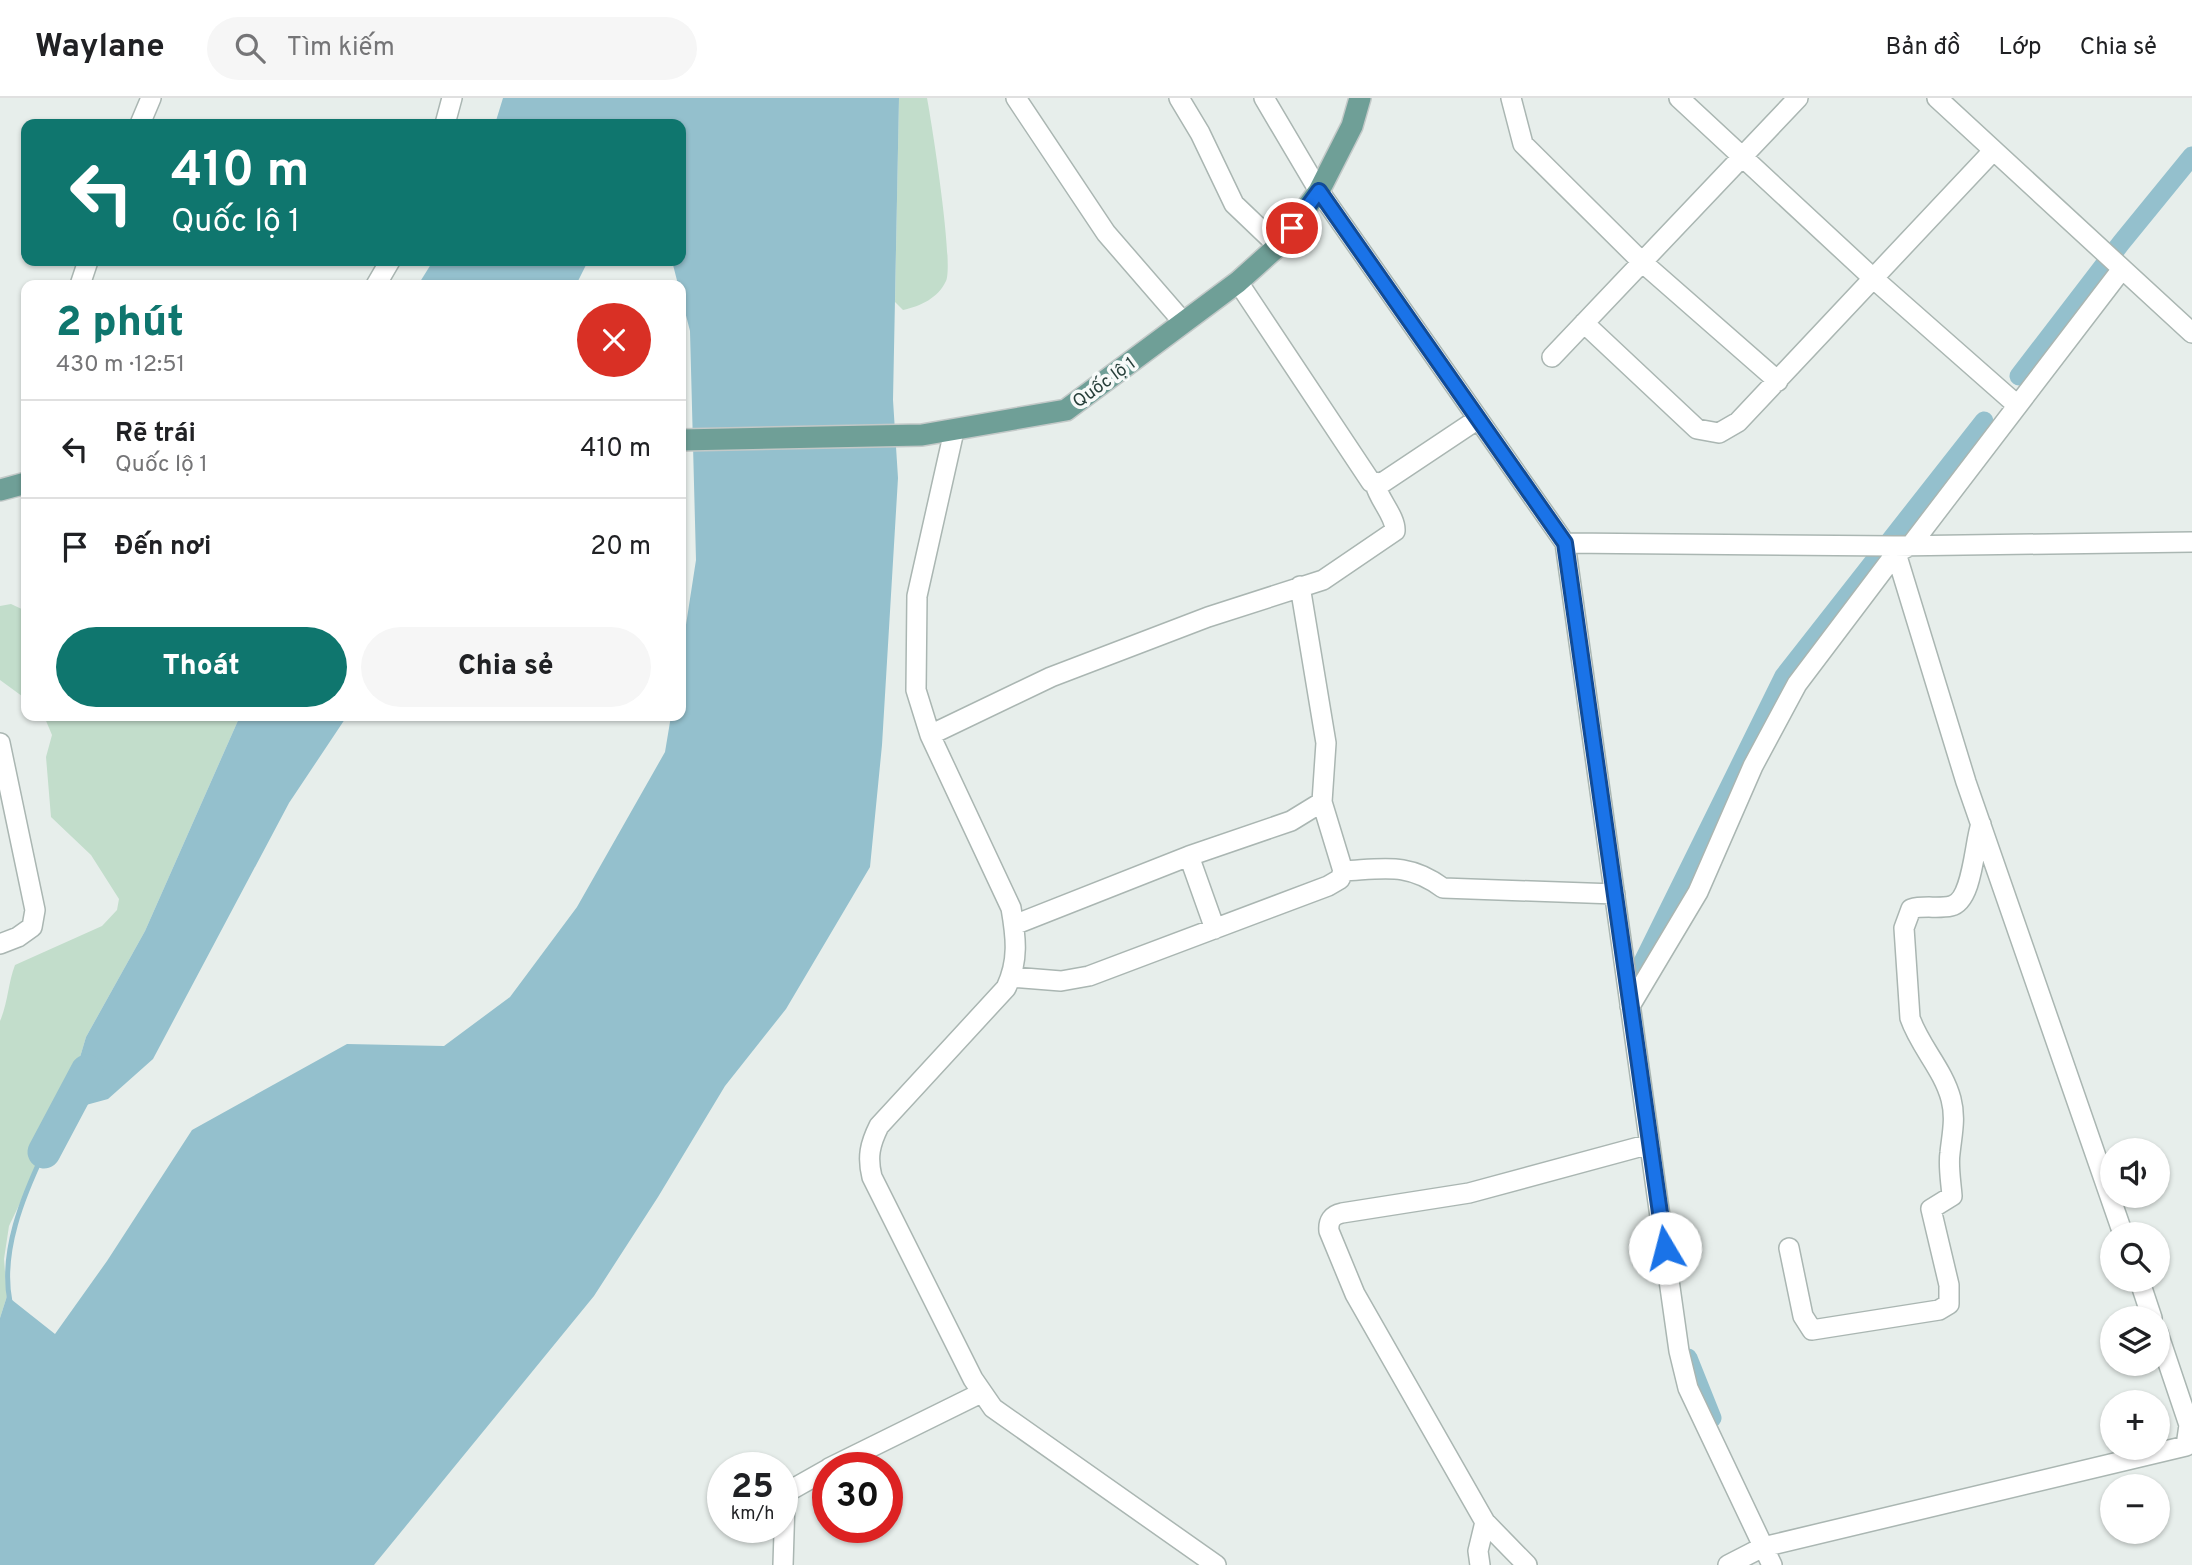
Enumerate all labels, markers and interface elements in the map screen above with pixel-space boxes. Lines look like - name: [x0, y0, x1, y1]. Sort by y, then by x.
- search box: [207, 17, 697, 80]
- text: Waylane: [35, 27, 165, 69]
- icon: search: [231, 29, 269, 67]
- text: Tìm kiếm: [287, 32, 395, 65]
- text: Bản đồ: [1886, 33, 1961, 63]
- text: Lớp: [1999, 33, 2042, 63]
- text: Chia sẻ: [2080, 33, 2157, 63]
- text: 410 m: [171, 142, 309, 204]
- icon: left: [56, 147, 147, 238]
- pin: [1262, 198, 1322, 258]
- text: Quốc lộ 1: [171, 203, 300, 243]
- icon: arrive: [1273, 209, 1311, 247]
- text: 2 phút: [56, 298, 184, 351]
- button: close: [577, 303, 651, 377]
- text: 430 m · 12:51: [56, 351, 185, 380]
- street label: Quốc lộ 1: [1068, 352, 1141, 414]
- text: Rẽ trái: [115, 418, 196, 451]
- icon: left: [56, 430, 94, 468]
- text: 410 m: [580, 433, 651, 466]
- text: Quốc lộ 1: [115, 451, 208, 480]
- icon: arrive: [56, 528, 94, 566]
- text: Đến nơi: [115, 531, 211, 564]
- text: 20 m: [590, 531, 651, 564]
- button: Thoát: [56, 627, 347, 707]
- button: Chia sẻ: [361, 627, 651, 707]
- map controls: [2100, 1138, 2170, 1544]
- button: sound: [2100, 1138, 2170, 1208]
- position arrow: [1628, 1211, 1702, 1285]
- button: search: [2100, 1222, 2170, 1292]
- button: layers: [2100, 1306, 2170, 1376]
- button: +: [2100, 1390, 2170, 1460]
- speed limit sign: 30: [812, 1452, 903, 1543]
- text: 25: [731, 1466, 774, 1510]
- button: −: [2100, 1474, 2170, 1544]
- text: km/h: [731, 1503, 774, 1526]

